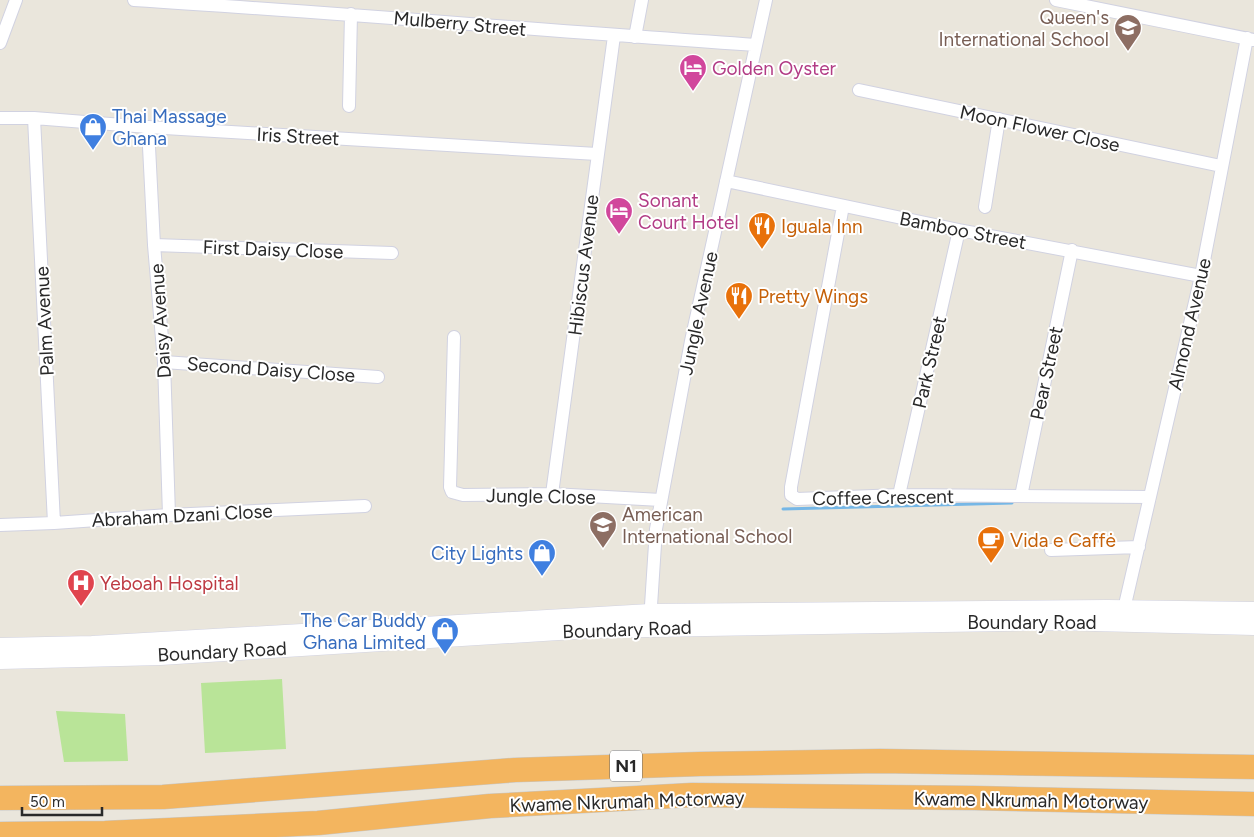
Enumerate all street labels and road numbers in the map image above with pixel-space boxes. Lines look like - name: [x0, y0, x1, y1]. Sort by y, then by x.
- street label: Mulberry Street: [393, 6, 527, 41]
- street label: Moon Flower Close: [958, 100, 1122, 157]
- street label: Iris Street: [256, 123, 340, 150]
- street label: Hibiscus Avenue: [563, 193, 604, 337]
- street label: Bamboo Street: [898, 207, 1028, 254]
- street label: First Daisy Close: [202, 236, 344, 263]
- street label: Jungle Avenue: [674, 249, 723, 377]
- street label: Almond Avenue: [1163, 256, 1216, 392]
- street label: Daisy Avenue: [145, 263, 176, 379]
- street label: Palm Avenue: [30, 266, 59, 376]
- street label: Park Street: [908, 314, 951, 411]
- street label: Pear Street: [1025, 324, 1068, 422]
- street label: Second Daisy Close: [186, 352, 356, 387]
- street label: Jungle Close: [486, 484, 596, 509]
- street label: Coffee Crescent: [812, 485, 954, 510]
- street label: Abraham Dzani Close: [91, 499, 273, 532]
- street label: Boundary Road: [967, 611, 1097, 634]
- street label: Boundary Road: [562, 616, 692, 643]
- street label: Boundary Road: [157, 637, 287, 666]
- road number: N1: [610, 750, 642, 781]
- street label: Kwame Nkrumah Motorway: [509, 786, 745, 817]
- street label: Kwame Nkrumah Motorway: [913, 787, 1149, 814]

